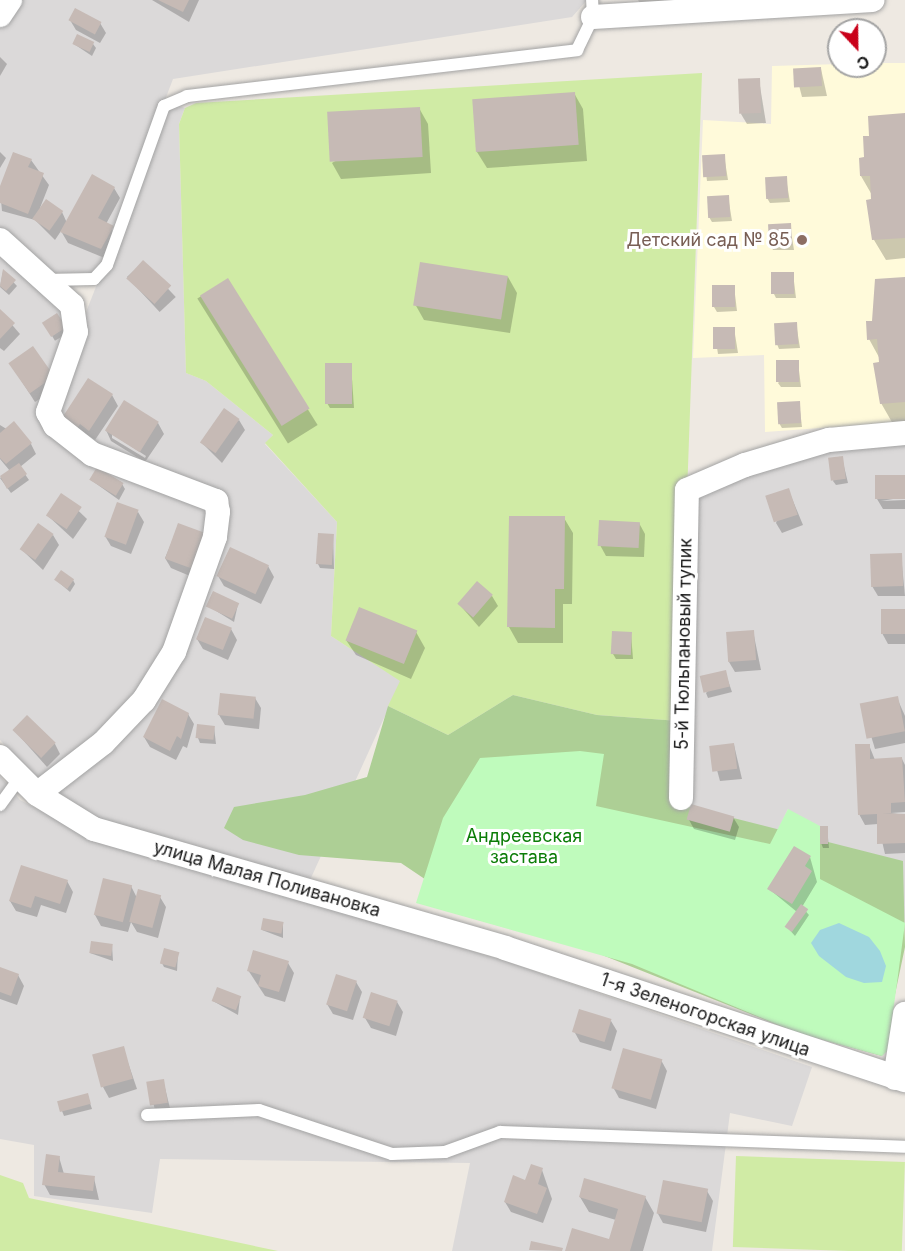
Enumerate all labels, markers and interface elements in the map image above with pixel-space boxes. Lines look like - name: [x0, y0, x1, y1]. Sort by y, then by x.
- north arrow: [827, 18, 887, 78]
- text: С: [854, 51, 872, 74]
- place label: Детский сад № 85: [627, 229, 790, 251]
- marker: Детский сад № 85: [795, 233, 809, 247]
- street label: 5-й Тюльпановый тупик: [671, 538, 697, 750]
- park label: Андреевская застава: [466, 826, 582, 868]
- street label: улица Малая Поливановка: [151, 836, 383, 922]
- street label: 1-я Зеленогорская улица: [597, 969, 813, 1061]

